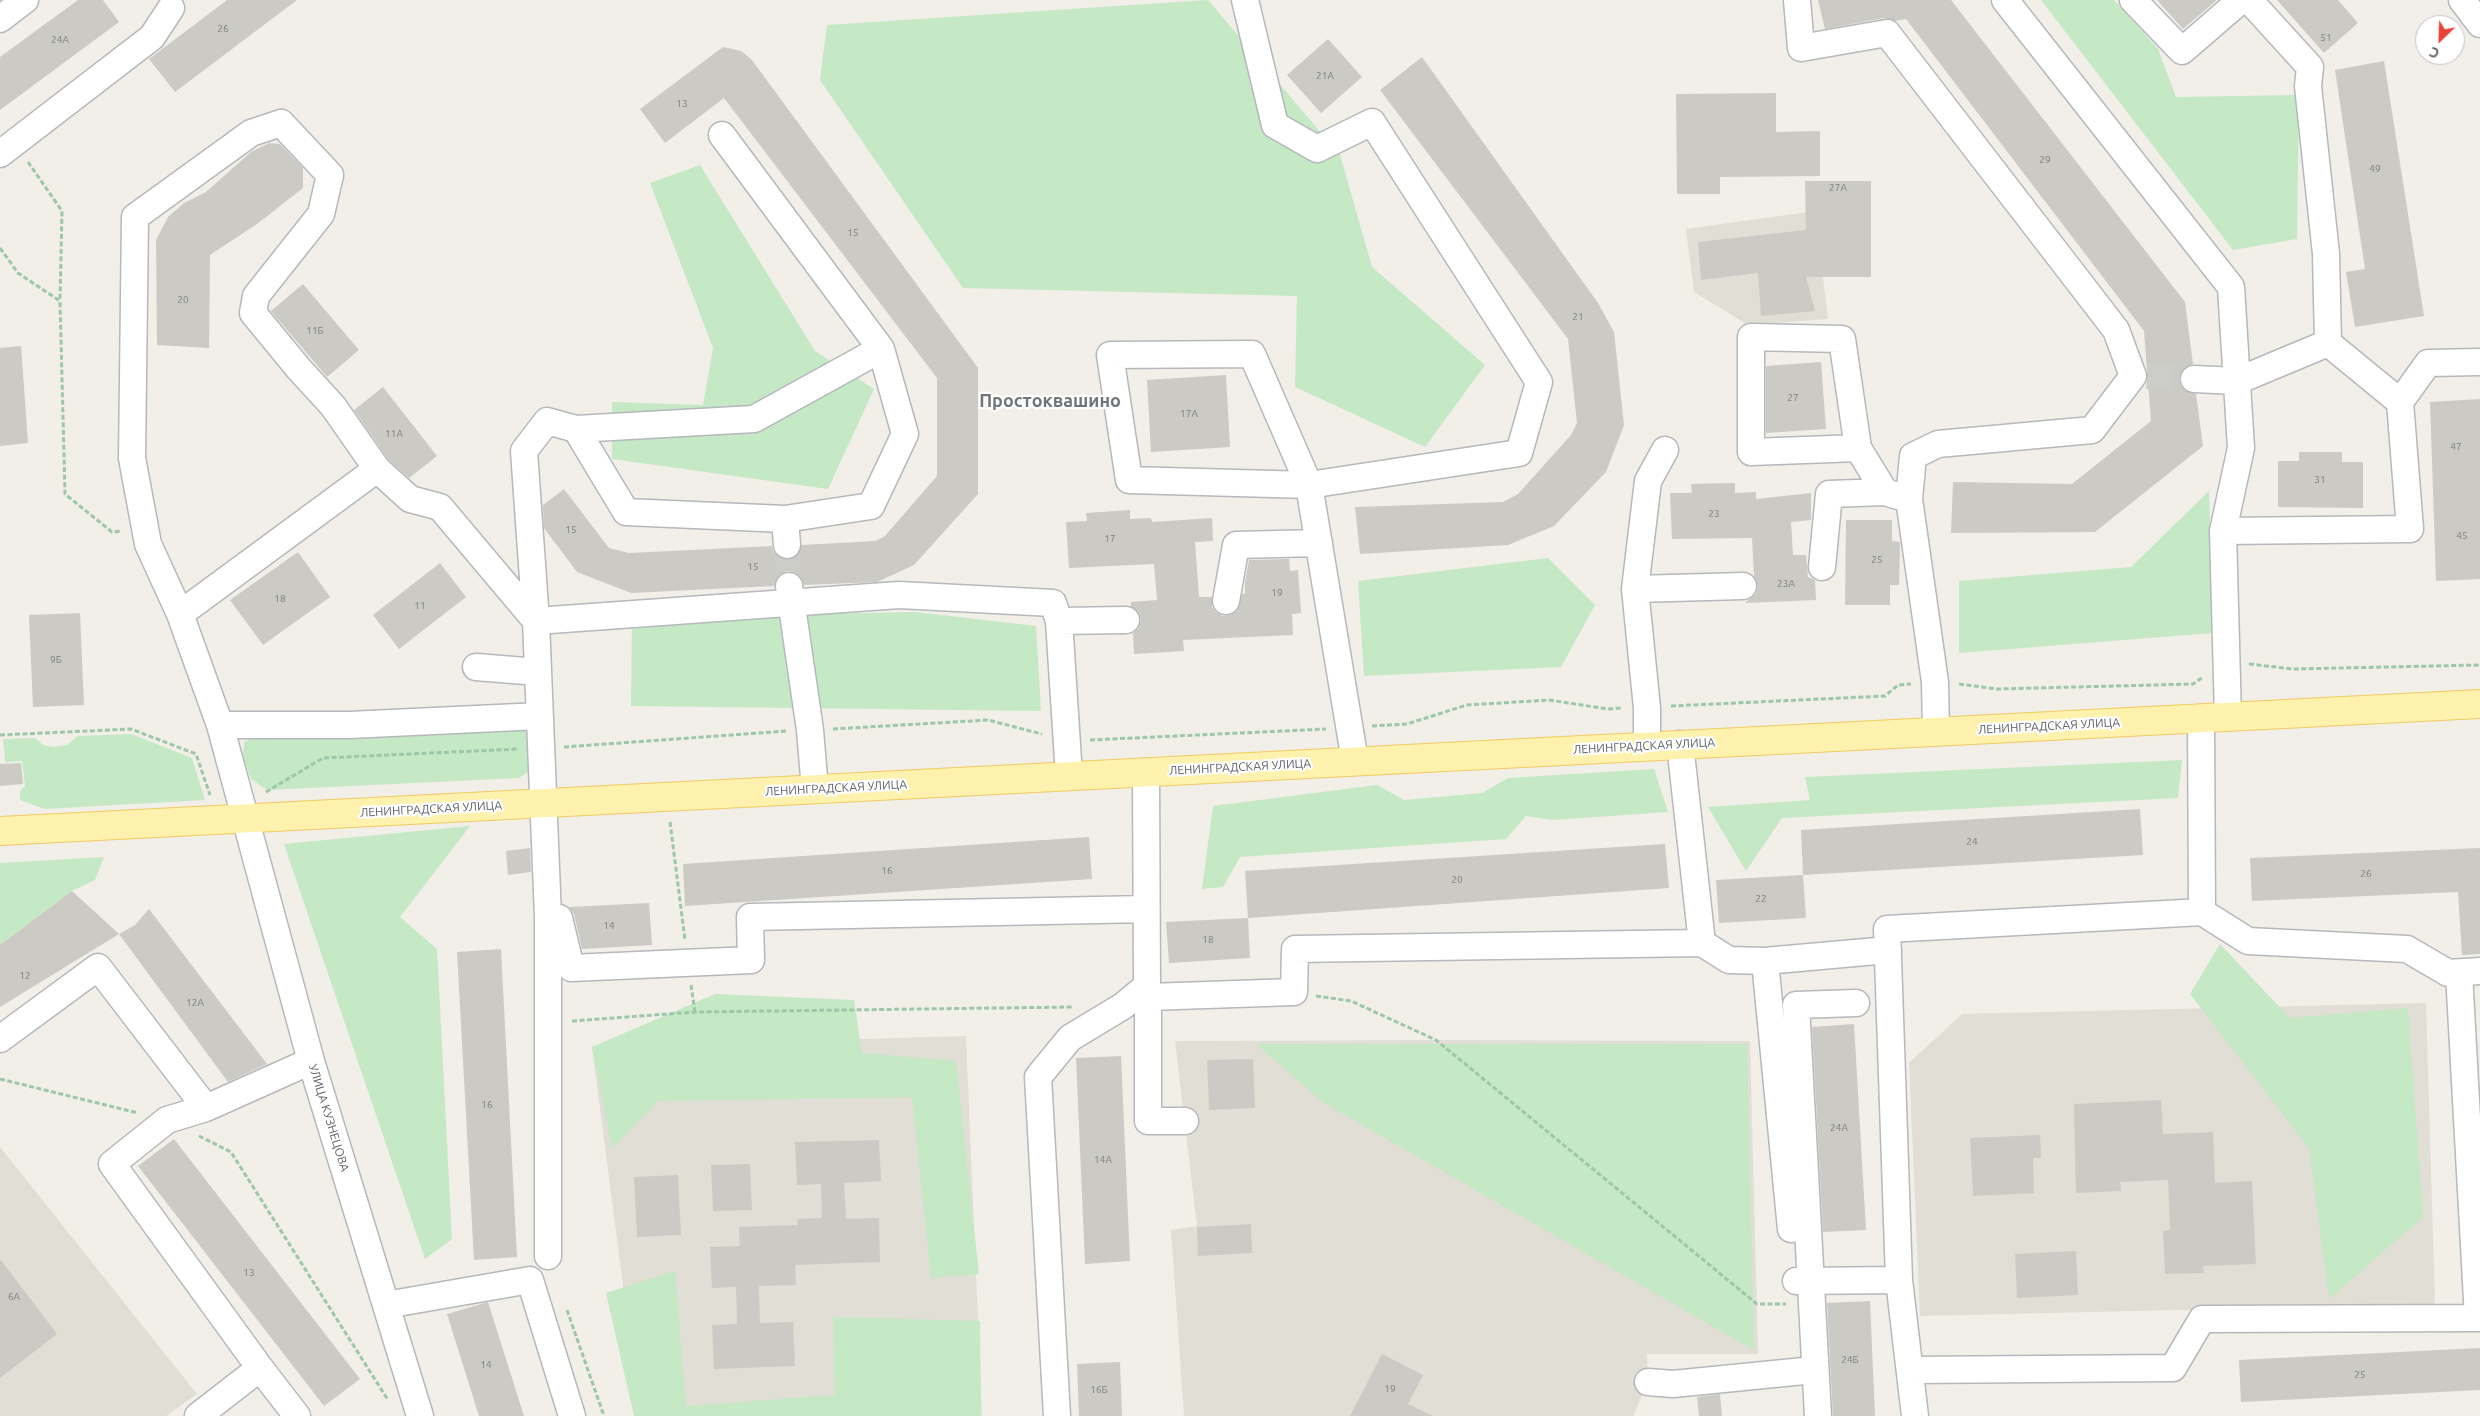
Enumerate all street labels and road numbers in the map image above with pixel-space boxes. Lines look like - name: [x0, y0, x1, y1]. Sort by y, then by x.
- street label: ЛЕНИНГРАДСКАЯ УЛИЦА: [1978, 715, 2120, 737]
- street label: ЛЕНИНГРАДСКАЯ УЛИЦА: [1573, 735, 1715, 757]
- street label: ЛЕНИНГРАДСКАЯ УЛИЦА: [1169, 756, 1311, 778]
- street label: ЛЕНИНГРАДСКАЯ УЛИЦА: [765, 777, 907, 799]
- street label: ЛЕНИНГРАДСКАЯ УЛИЦА: [360, 798, 502, 820]
- street label: УЛИЦА КУЗНЕЦОВА: [306, 1063, 352, 1173]

